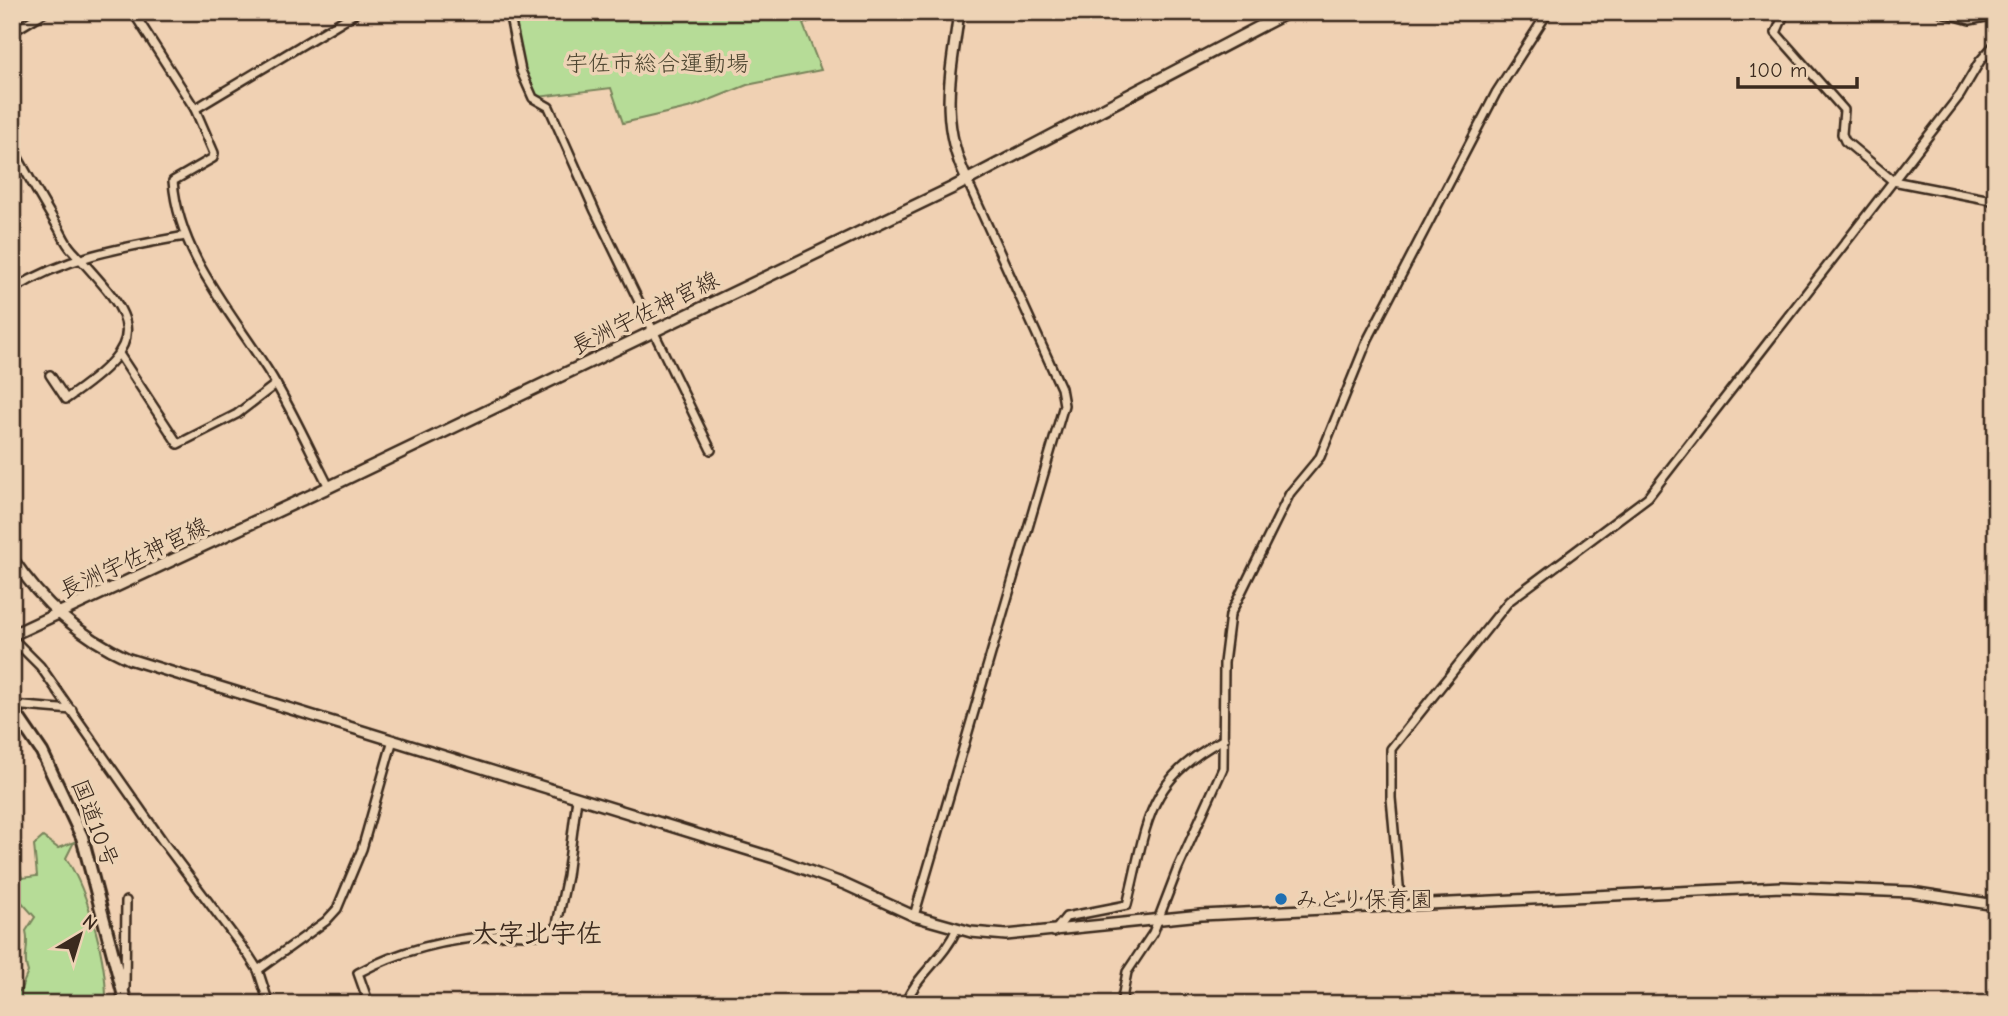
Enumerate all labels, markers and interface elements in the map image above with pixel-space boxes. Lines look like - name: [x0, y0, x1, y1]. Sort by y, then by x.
- scale bar: [1738, 46, 1857, 90]
- park label: 宇佐市総合運動場: [565, 50, 749, 77]
- text: 100 m: [1749, 58, 1807, 82]
- street label: 長洲宇佐神宮線: [567, 266, 723, 360]
- street label: 長洲宇佐神宮線: [55, 512, 213, 604]
- street label: 国道10号: [66, 775, 124, 871]
- place label: みどり保育園: [1295, 886, 1433, 913]
- marker: みどり保育園: [1273, 891, 1289, 907]
- north arrow: [46, 900, 116, 970]
- text: N: [78, 910, 102, 935]
- district label: 大字北宇佐: [472, 919, 602, 949]

